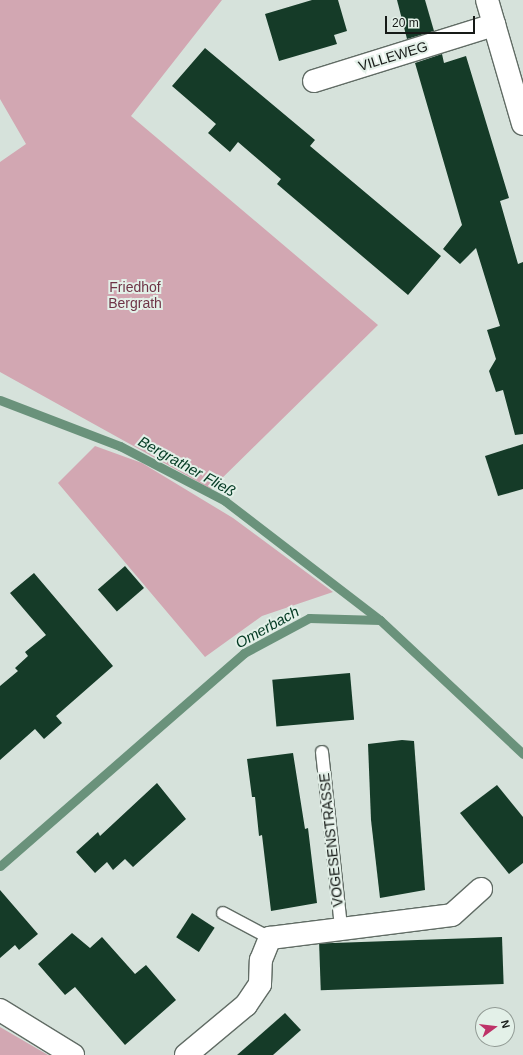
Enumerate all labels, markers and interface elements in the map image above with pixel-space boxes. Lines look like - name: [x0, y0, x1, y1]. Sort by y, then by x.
- scale bar: [387, 8, 477, 34]
- text: 20 m: [392, 16, 419, 30]
- street label: VILLEWEG: [356, 38, 430, 74]
- park label: Friedhof Bergrath: [108, 279, 162, 312]
- water label: Bergrather Fließ: [135, 432, 239, 500]
- water label: Omerbach: [232, 602, 302, 652]
- street label: VOGESENSTRASSE: [316, 772, 346, 908]
- north arrow: [475, 1007, 515, 1047]
- text: N: [499, 1019, 512, 1030]

